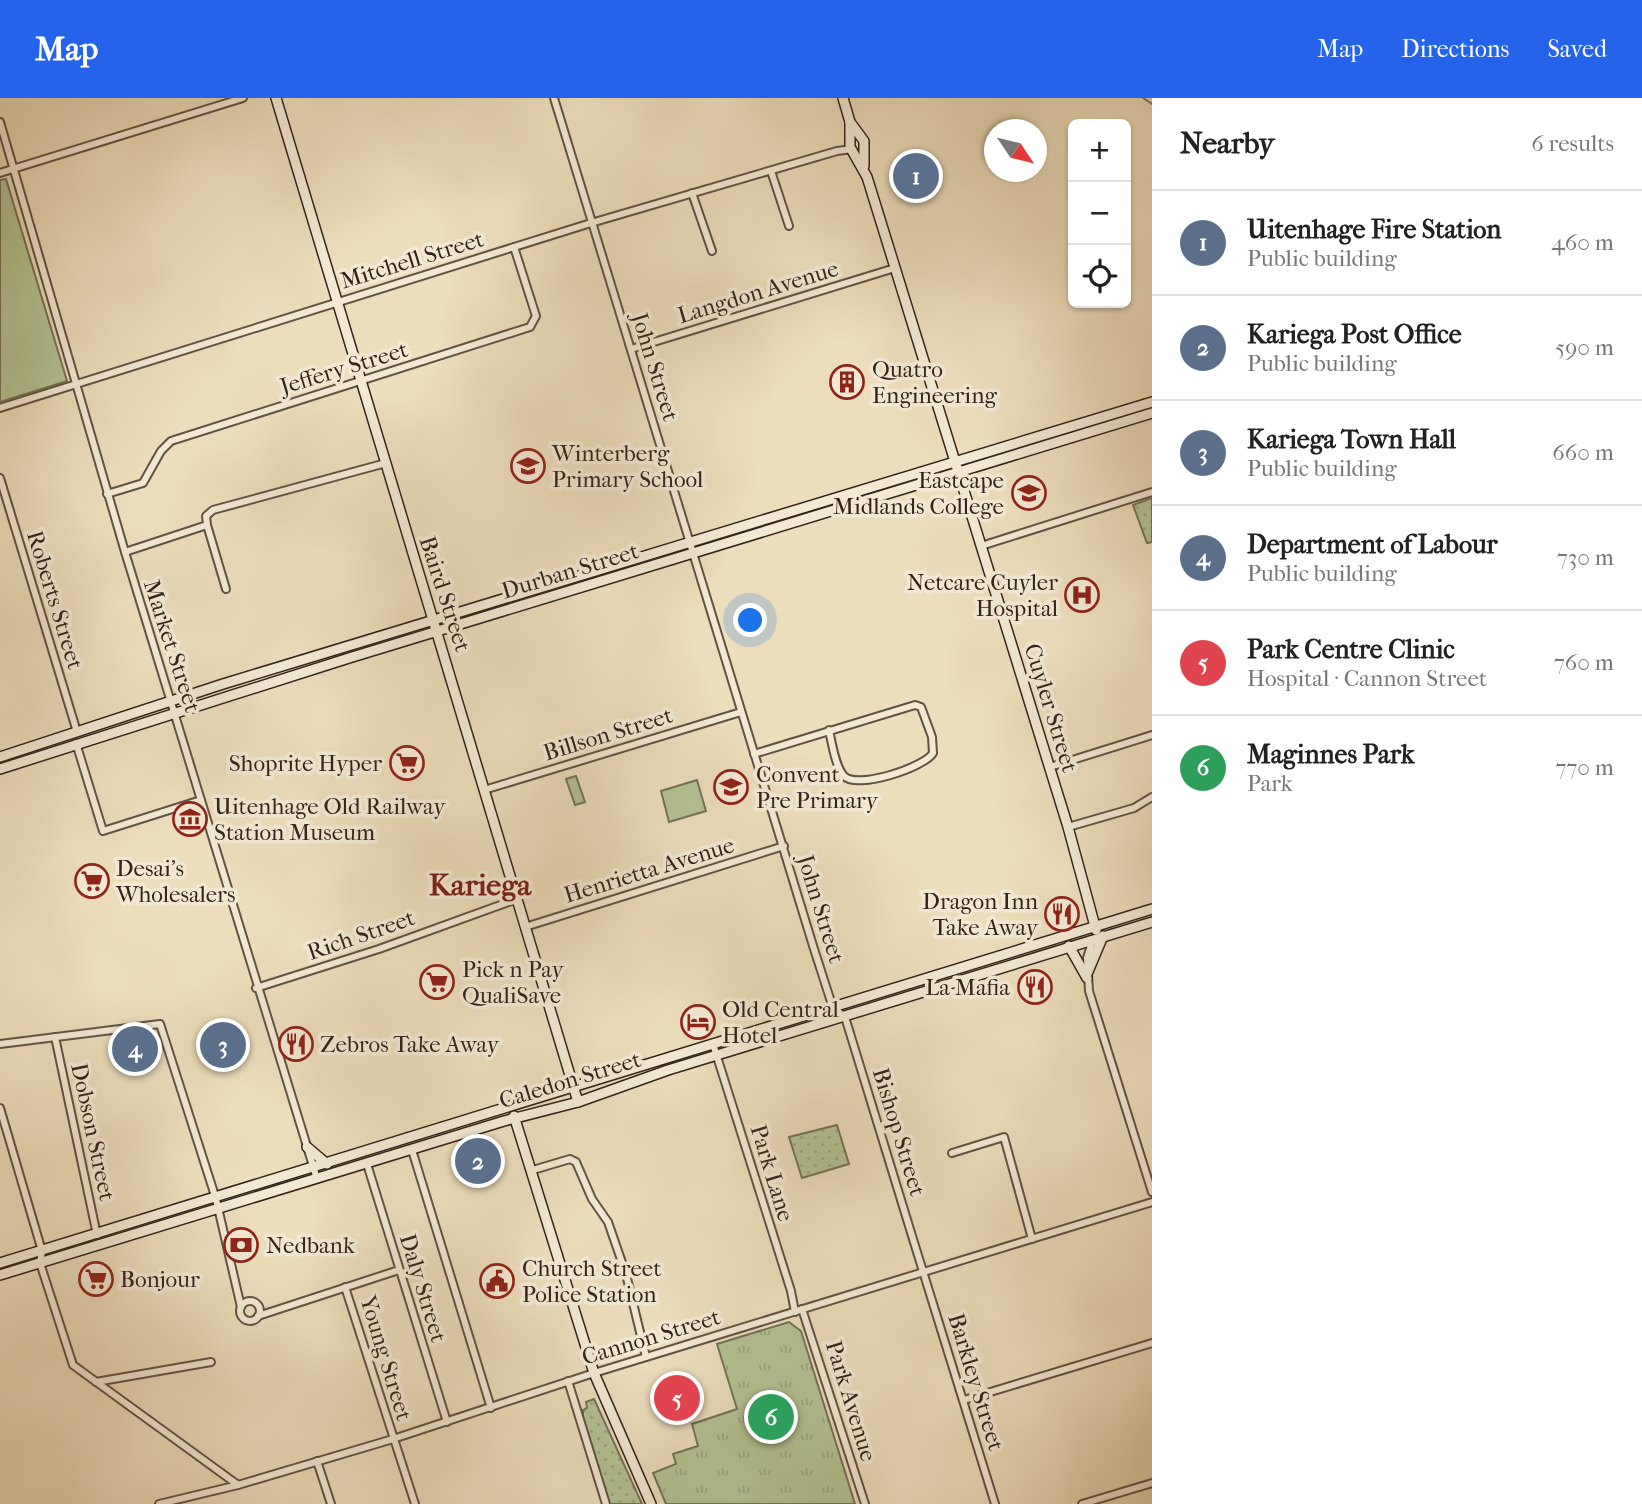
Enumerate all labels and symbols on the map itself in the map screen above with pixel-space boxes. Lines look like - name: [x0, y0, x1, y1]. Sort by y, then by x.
- north arrow: [984, 119, 1047, 182]
- pin: 1: [893, 150, 939, 202]
- street label: Mitchell Street: [337, 225, 487, 295]
- street label: Langdon Avenue: [674, 255, 842, 329]
- street label: John Street: [625, 308, 684, 424]
- street label: Jeffery Street: [275, 336, 411, 401]
- place label: Quatro Engineering: [872, 356, 998, 409]
- building icon: Quatro Engineering: [828, 363, 866, 401]
- place label: Winterberg Primary School: [551, 440, 704, 493]
- school or university icon: Winterberg Primary School: [509, 447, 547, 485]
- place label: Eastcape Midlands College: [833, 467, 1004, 520]
- school or university icon: Eastcape Midlands College: [1010, 474, 1048, 512]
- street label: Roberts Street: [21, 527, 89, 673]
- street label: Baird Street: [414, 533, 476, 655]
- street label: Durban Street: [498, 537, 642, 605]
- place label: Netcare Cuyler Hospital: [907, 569, 1059, 622]
- street label: Market Street: [138, 576, 206, 716]
- hospital icon: Netcare Cuyler Hospital: [1063, 576, 1101, 614]
- your location: [733, 603, 767, 637]
- street label: Cuyler Street: [1019, 640, 1083, 776]
- street label: Billson Street: [540, 702, 676, 766]
- supermarket icon: Shoprite Hyper: [388, 744, 426, 782]
- place label: Shoprite Hyper: [229, 750, 382, 777]
- place label: Convent Pre Primary: [756, 761, 879, 814]
- school or university icon: Convent Pre Primary: [712, 768, 750, 806]
- place label: Uitenhage Old Railway Station Museum: [214, 793, 446, 846]
- museum icon: Uitenhage Old Railway Station Museum: [171, 800, 209, 838]
- street label: Henrietta Avenue: [561, 831, 737, 909]
- street label: John Street: [791, 850, 850, 966]
- place label: Desai's Wholesalers: [115, 855, 235, 908]
- supermarket icon: Desai's Wholesalers: [73, 862, 111, 900]
- district label: Kariega: [429, 868, 532, 903]
- place label: Dragon Inn Take Away: [922, 888, 1039, 941]
- restaurant icon: Dragon Inn Take Away: [1043, 895, 1081, 933]
- street label: Rich Street: [304, 904, 418, 966]
- place label: Pick n Pay QualiSave: [462, 956, 565, 1009]
- supermarket icon: Pick n Pay QualiSave: [418, 963, 456, 1001]
- restaurant icon: La Mafia: [1016, 968, 1054, 1006]
- place label: La Mafia: [925, 974, 1010, 1001]
- place label: Old Central Hotel: [722, 996, 840, 1049]
- hotel icon: Old Central Hotel: [679, 1003, 717, 1041]
- pin: 3: [200, 1019, 246, 1071]
- pin: 4: [112, 1023, 158, 1075]
- restaurant icon: Zebros Take Away: [277, 1025, 315, 1063]
- place label: Zebros Take Away: [320, 1031, 500, 1058]
- street label: Caledon Street: [496, 1046, 644, 1114]
- street label: Dobson Street: [65, 1061, 121, 1203]
- street label: Bishop Street: [867, 1065, 931, 1199]
- street label: Park Lane: [744, 1121, 800, 1225]
- pin: 2: [455, 1135, 501, 1187]
- bank icon: Nedbank: [222, 1226, 260, 1264]
- street label: Daly Street: [394, 1231, 452, 1345]
- place label: Nedbank: [266, 1232, 356, 1259]
- place label: Church Street Police Station: [522, 1255, 661, 1308]
- supermarket icon: Bonjour: [77, 1260, 115, 1298]
- public building icon: Church Street Police Station: [478, 1262, 516, 1300]
- place label: Bonjour: [120, 1266, 200, 1293]
- street label: Young Street: [354, 1291, 418, 1424]
- street label: Cannon Street: [579, 1303, 723, 1371]
- street label: Barkley Street: [942, 1310, 1010, 1454]
- street label: Park Avenue: [820, 1337, 882, 1465]
- pin: 5: [654, 1372, 700, 1424]
- pin: 6: [748, 1391, 794, 1443]

